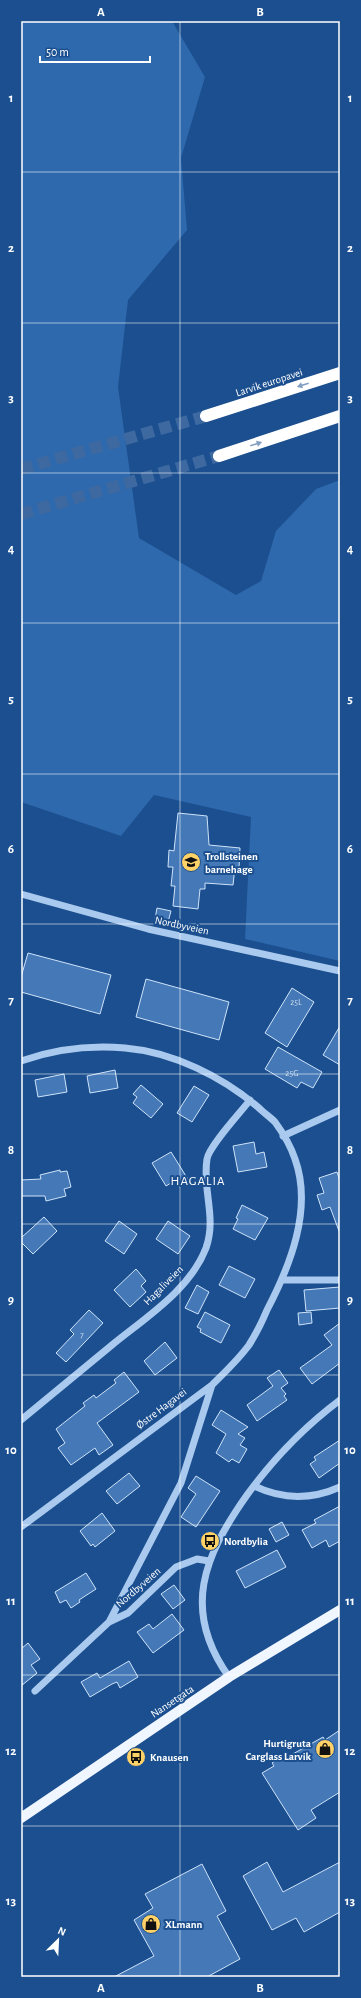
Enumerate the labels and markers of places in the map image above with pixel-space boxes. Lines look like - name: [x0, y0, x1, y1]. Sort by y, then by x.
- school or university icon: Trollsteinen barnehage: [180, 851, 202, 873]
- place label: Trollsteinen barnehage: [205, 851, 258, 875]
- bus stop icon: Nordbylia: [199, 1530, 221, 1552]
- place label: Nordbylia: [224, 1536, 269, 1547]
- place label: Hurtigruta Carglass Larvik: [245, 1738, 312, 1762]
- shop icon: Hurtigruta Carglass Larvik: [314, 1738, 336, 1760]
- bus stop icon: Knausen: [125, 1746, 147, 1768]
- place label: Knausen: [150, 1752, 189, 1763]
- shop icon: XLmann: [140, 1913, 162, 1935]
- place label: XLmann: [165, 1919, 202, 1930]

